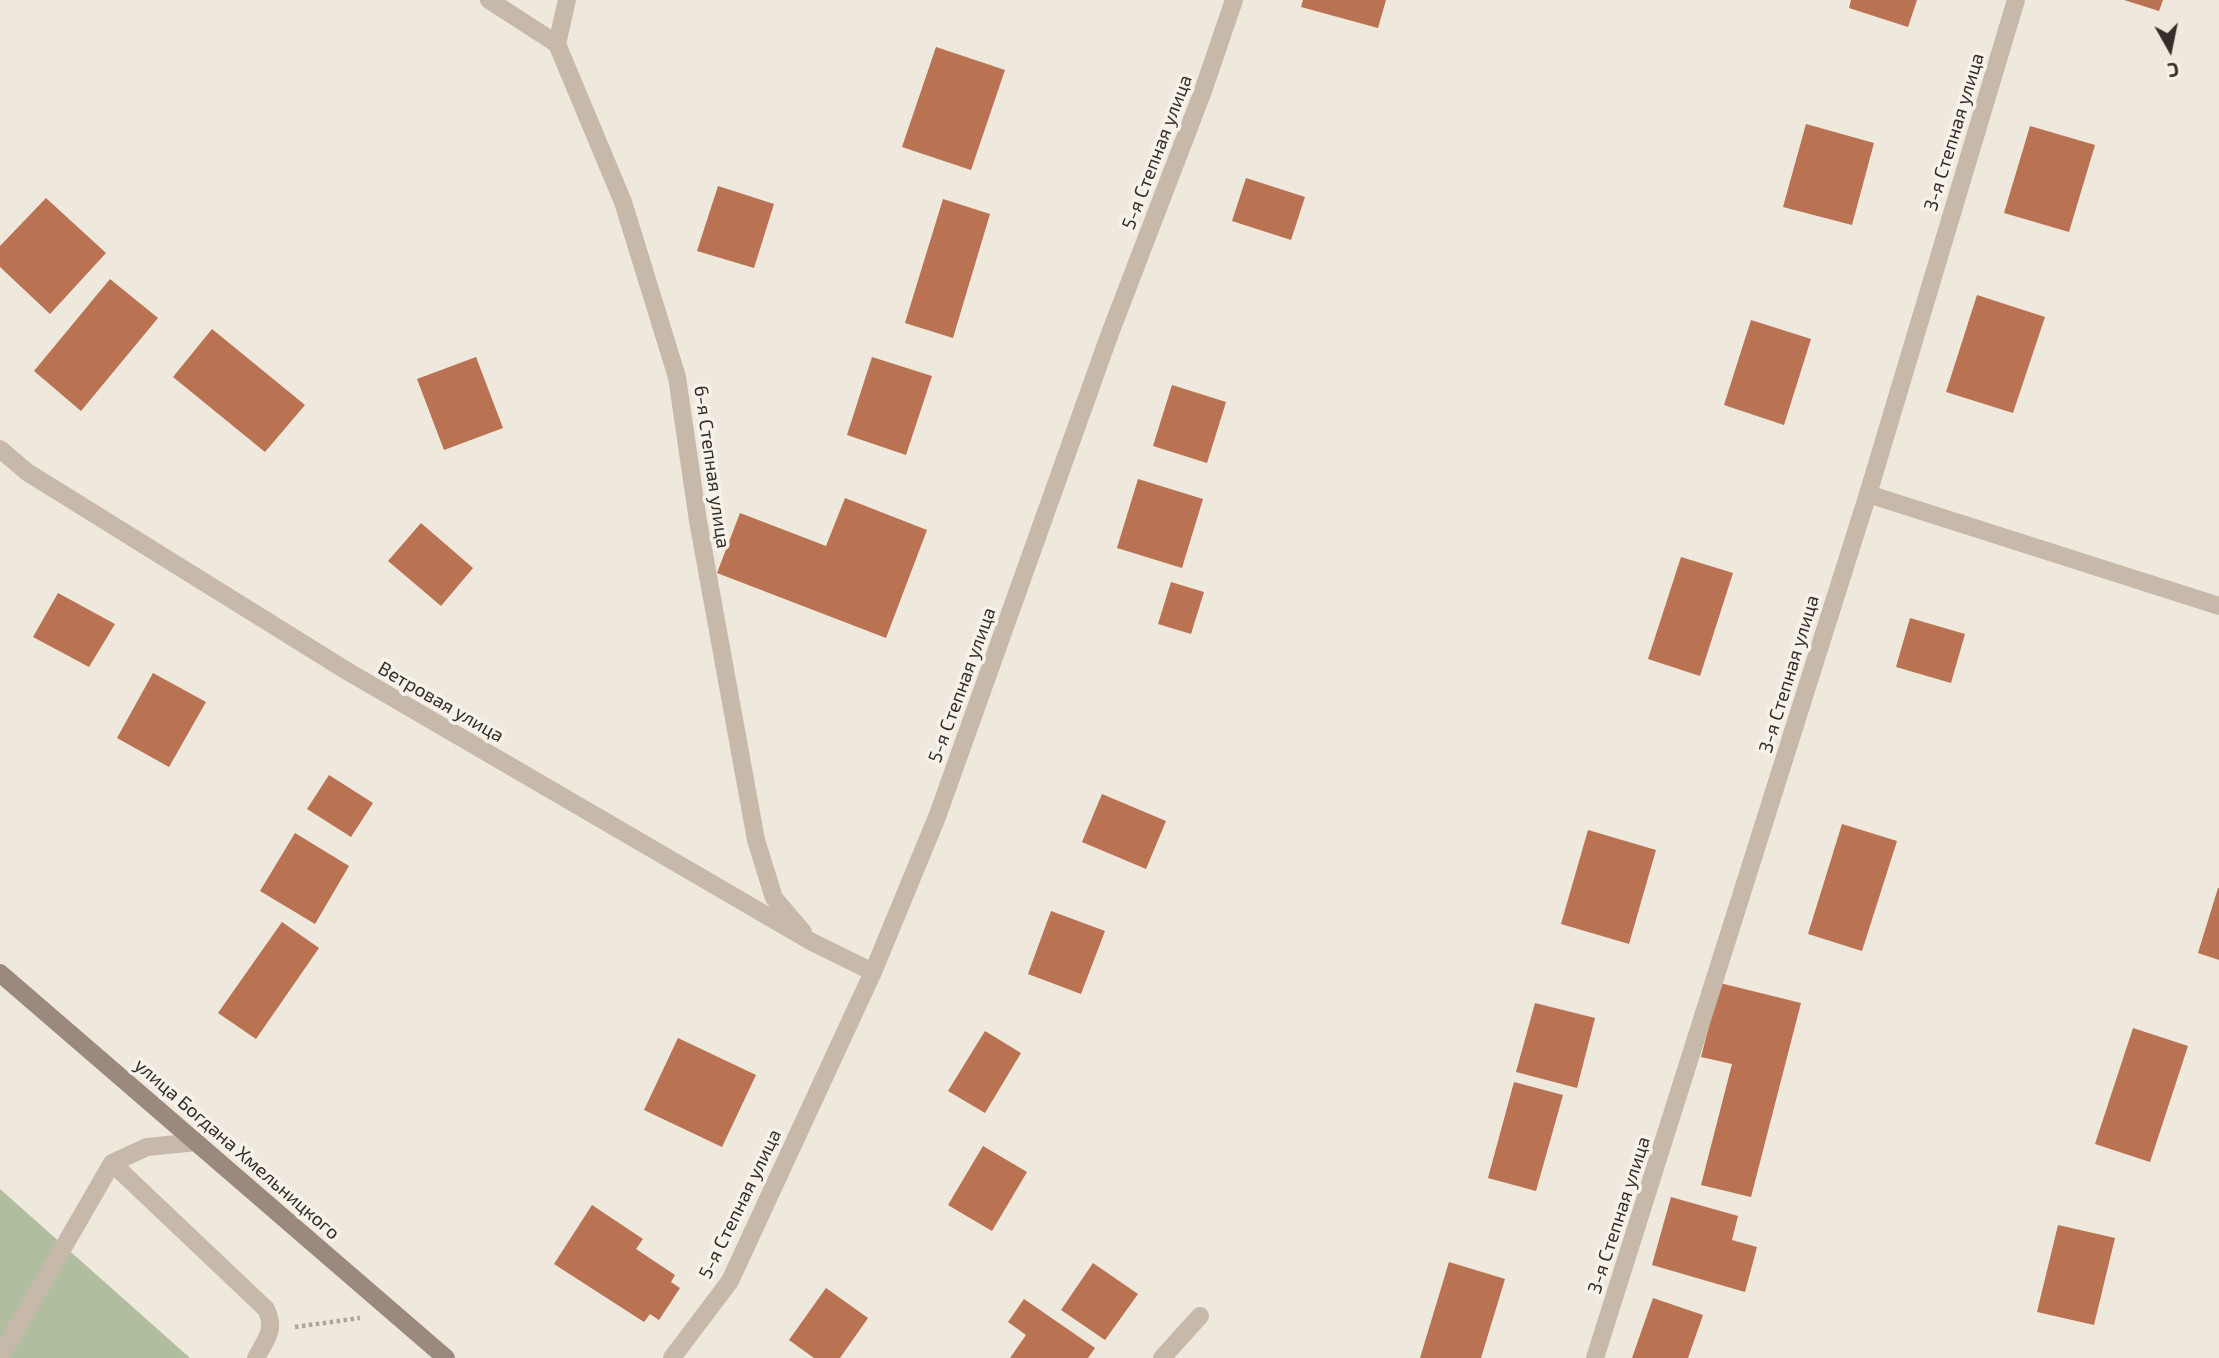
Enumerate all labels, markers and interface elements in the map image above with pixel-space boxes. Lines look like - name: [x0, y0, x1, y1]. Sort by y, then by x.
- north arrow: [2135, 14, 2205, 84]
- street label: 3-я Степная улица: [1919, 50, 1989, 214]
- text: С: [2166, 58, 2181, 82]
- street label: 5-я Степная улица: [1117, 72, 1197, 232]
- street label: 6-я Степная улица: [689, 384, 735, 550]
- street label: 3-я Степная улица: [1754, 592, 1824, 756]
- street label: 5-я Степная улица: [923, 604, 1001, 766]
- street label: Ветровая улица: [374, 657, 508, 747]
- street label: улица Богдана Хмельницкого: [130, 1054, 344, 1244]
- street label: 5-я Степная улица: [694, 1125, 786, 1283]
- street label: 3-я Степная улица: [1583, 1133, 1655, 1297]

